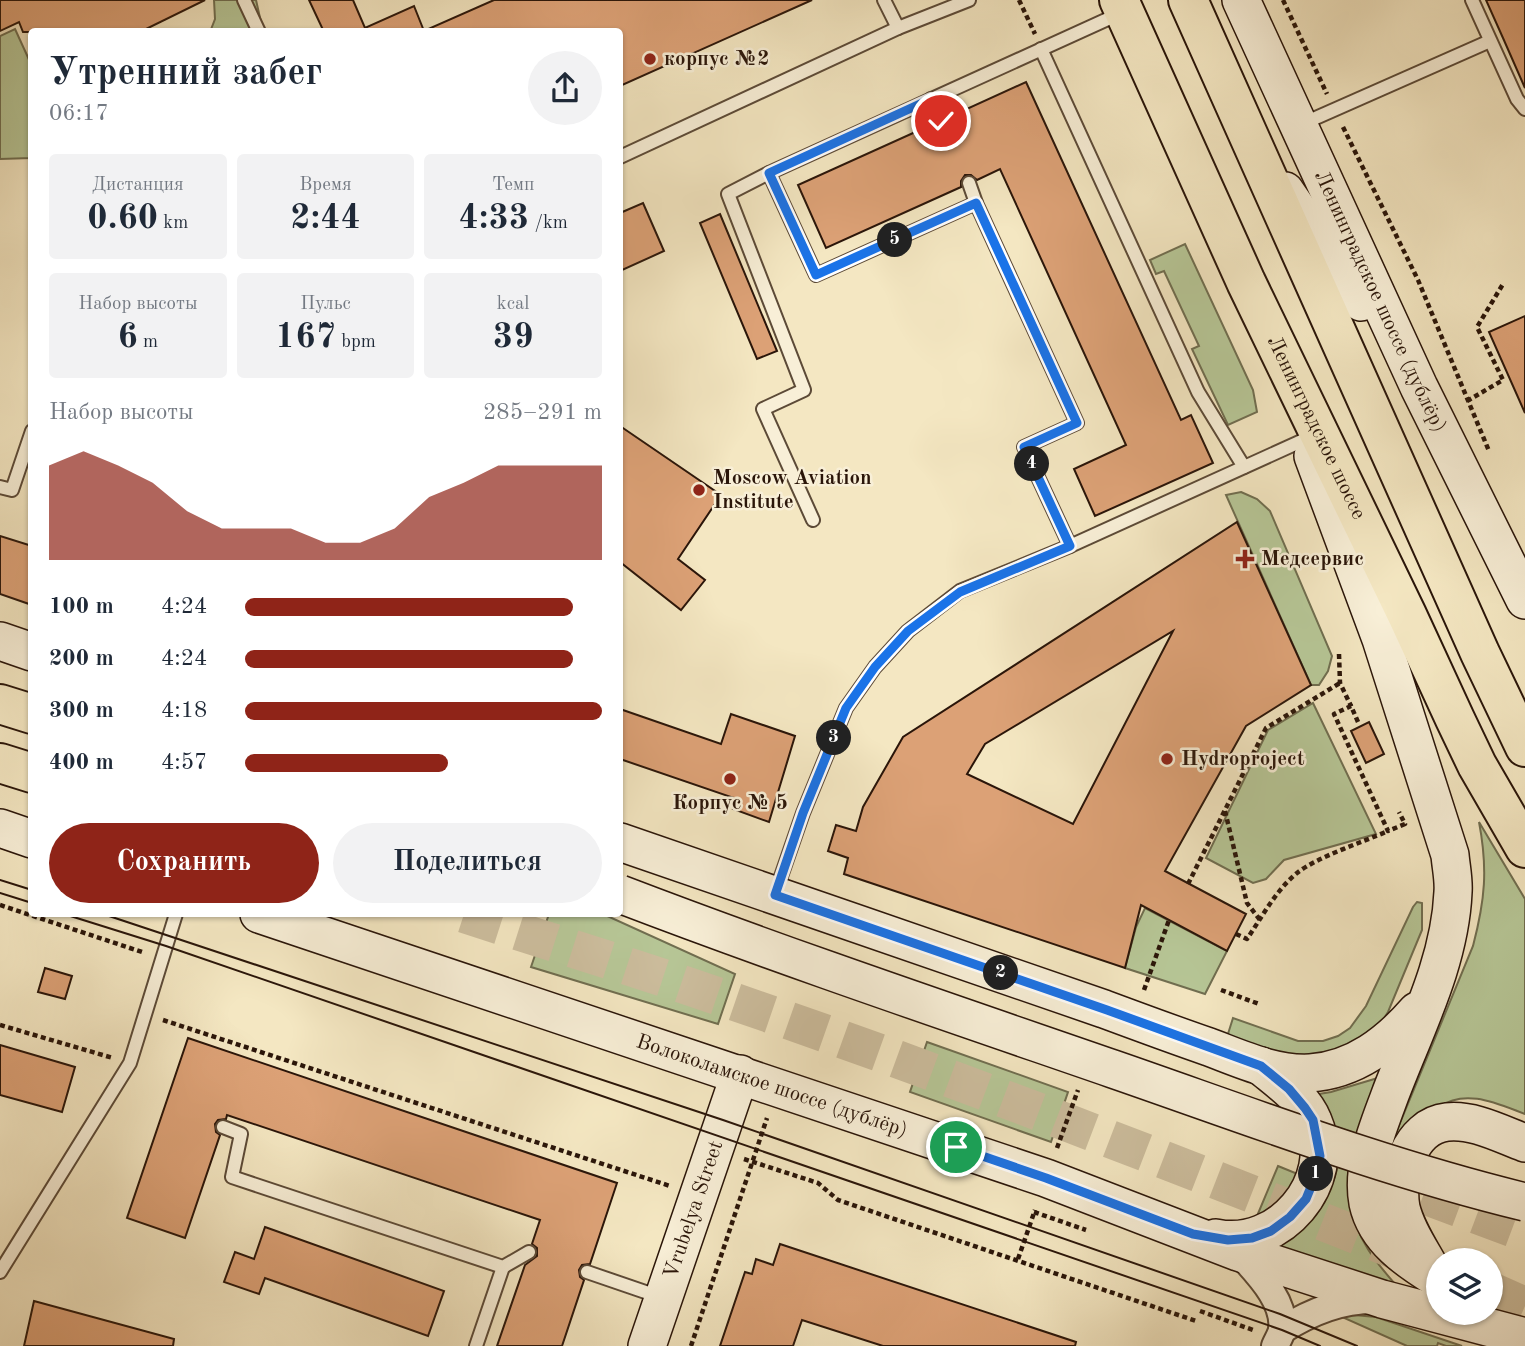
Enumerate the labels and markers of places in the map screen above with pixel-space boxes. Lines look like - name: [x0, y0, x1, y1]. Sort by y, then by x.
- place label: корпус №2: [664, 49, 769, 70]
- marker: корпус №2: [642, 51, 658, 67]
- pin: [911, 91, 971, 151]
- pin: 5: [878, 222, 912, 258]
- pin: 4: [1014, 447, 1050, 482]
- place label: Moscow Aviation Institute: [713, 468, 872, 513]
- marker: Moscow Aviation Institute: [691, 482, 707, 498]
- marker: Медсервис: [1235, 549, 1255, 569]
- place label: Медсервис: [1261, 549, 1364, 570]
- pin: 3: [816, 720, 852, 756]
- place label: Hydroproject: [1181, 749, 1305, 770]
- marker: Hydroproject: [1159, 751, 1175, 767]
- marker: Корпус № 5: [722, 771, 738, 787]
- place label: Корпус № 5: [672, 793, 788, 814]
- pin: 2: [984, 956, 1018, 990]
- pin: [926, 1117, 986, 1177]
- pin: 1: [1298, 1156, 1334, 1192]

